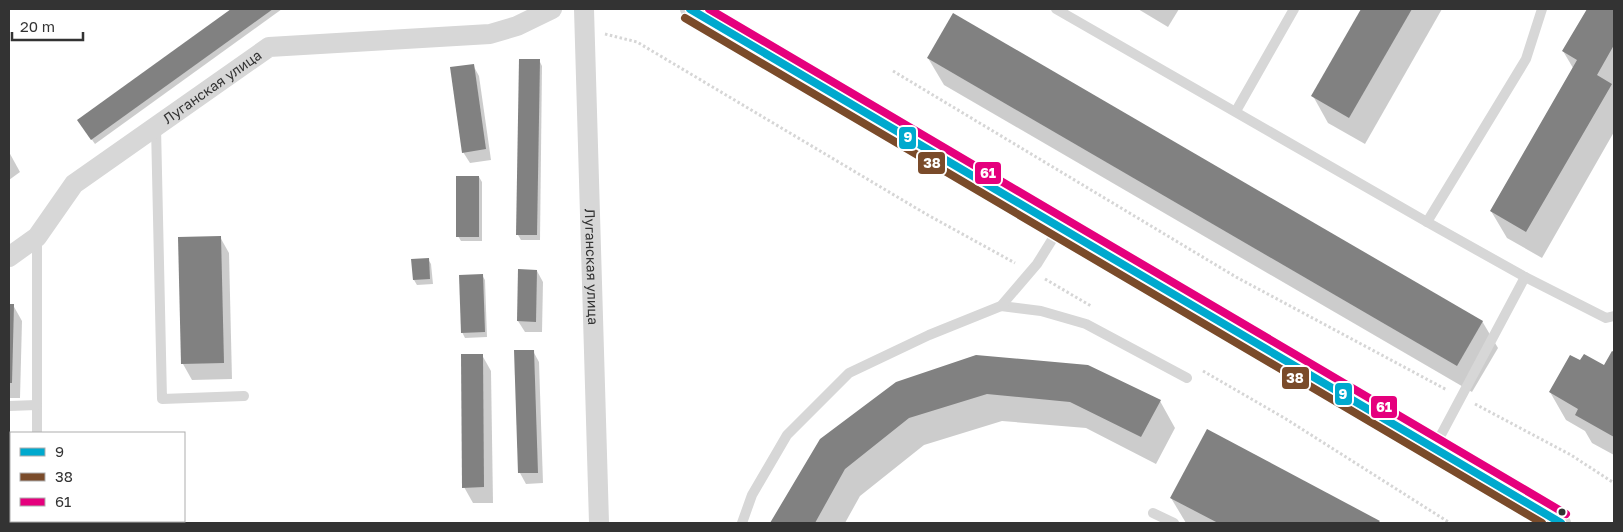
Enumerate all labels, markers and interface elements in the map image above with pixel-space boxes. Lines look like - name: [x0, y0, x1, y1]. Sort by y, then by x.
- scale bar: [12, 10, 84, 42]
- text: 20 m: [20, 17, 55, 35]
- street label: Луганская улица: [159, 46, 265, 127]
- line badge: 9: [898, 126, 917, 150]
- text: 9: [904, 128, 913, 145]
- line badge: 38: [917, 151, 946, 175]
- text: 38: [923, 154, 941, 171]
- line badge: 61: [974, 161, 1002, 185]
- text: 61: [980, 164, 996, 181]
- street label: Луганская улица: [582, 208, 602, 325]
- line badge: 38: [1281, 366, 1310, 390]
- text: 38: [1286, 369, 1304, 386]
- line badge: 9: [1334, 382, 1353, 406]
- text: 9: [1339, 385, 1348, 402]
- line badge: 61: [1370, 395, 1398, 419]
- text: 61: [1376, 398, 1392, 415]
- legend: [10, 432, 185, 522]
- text: 9: [55, 442, 64, 460]
- text: 38: [55, 467, 73, 485]
- text: 61: [55, 492, 71, 510]
- unlabelled marker: [1557, 507, 1567, 517]

